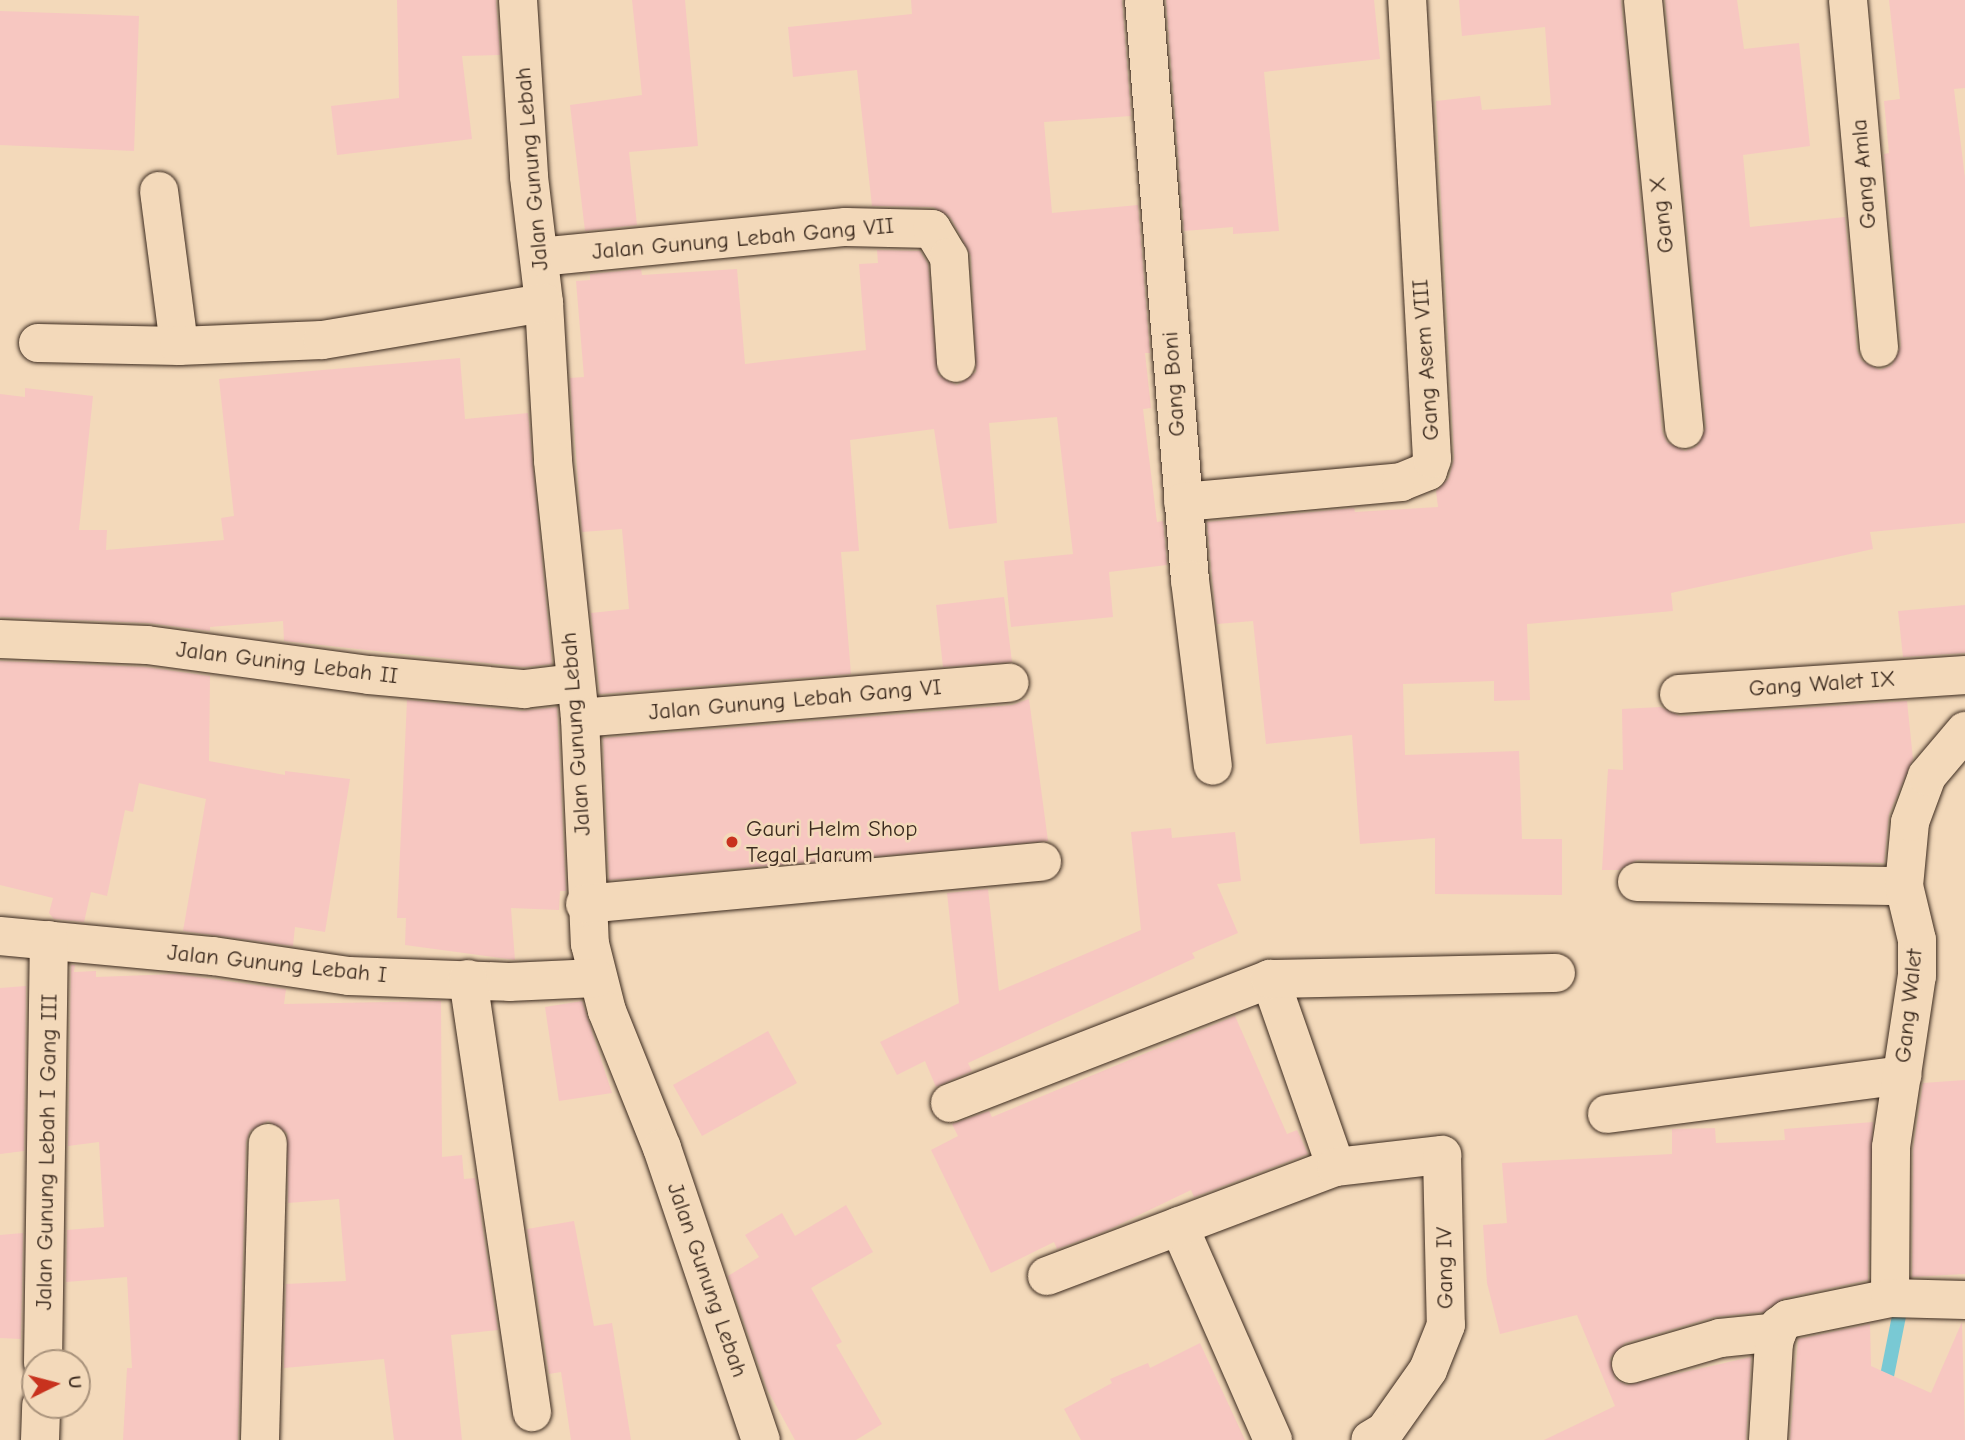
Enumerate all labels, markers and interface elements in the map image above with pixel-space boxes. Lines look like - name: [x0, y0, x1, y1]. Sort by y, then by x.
- street label: Jalan Gunung Lebah: [509, 66, 555, 272]
- street label: Gang Amla: [1845, 118, 1883, 230]
- street label: Gang X: [1644, 175, 1680, 255]
- street label: Jalan Gunung Lebah Gang VII: [591, 212, 895, 266]
- street label: Gang Asem VIII: [1407, 279, 1445, 441]
- street label: Gang Boni: [1157, 331, 1191, 437]
- street label: Jalan Gunung Lebah: [555, 631, 597, 837]
- street label: Jalan Guning Lebah II: [175, 636, 399, 690]
- street label: Gang Walet IX: [1748, 665, 1896, 703]
- street label: Jalan Gunung Lebah Gang VI: [647, 673, 943, 727]
- place label: Gauri Helm Shop Tegal Harum: [746, 815, 917, 869]
- marker: Gauri Helm Shop Tegal Harum: [724, 834, 740, 850]
- street label: Jalan Gunung Lebah I: [166, 939, 388, 989]
- street label: Gang Walet: [1889, 948, 1929, 1064]
- street label: Jalan Gunung Lebah I Gang III: [30, 994, 64, 1310]
- street label: Jalan Gunung Lebah: [661, 1179, 753, 1381]
- street label: Gang IV: [1430, 1227, 1460, 1309]
- north arrow: [21, 1349, 91, 1419]
- text: U: [63, 1375, 87, 1389]

